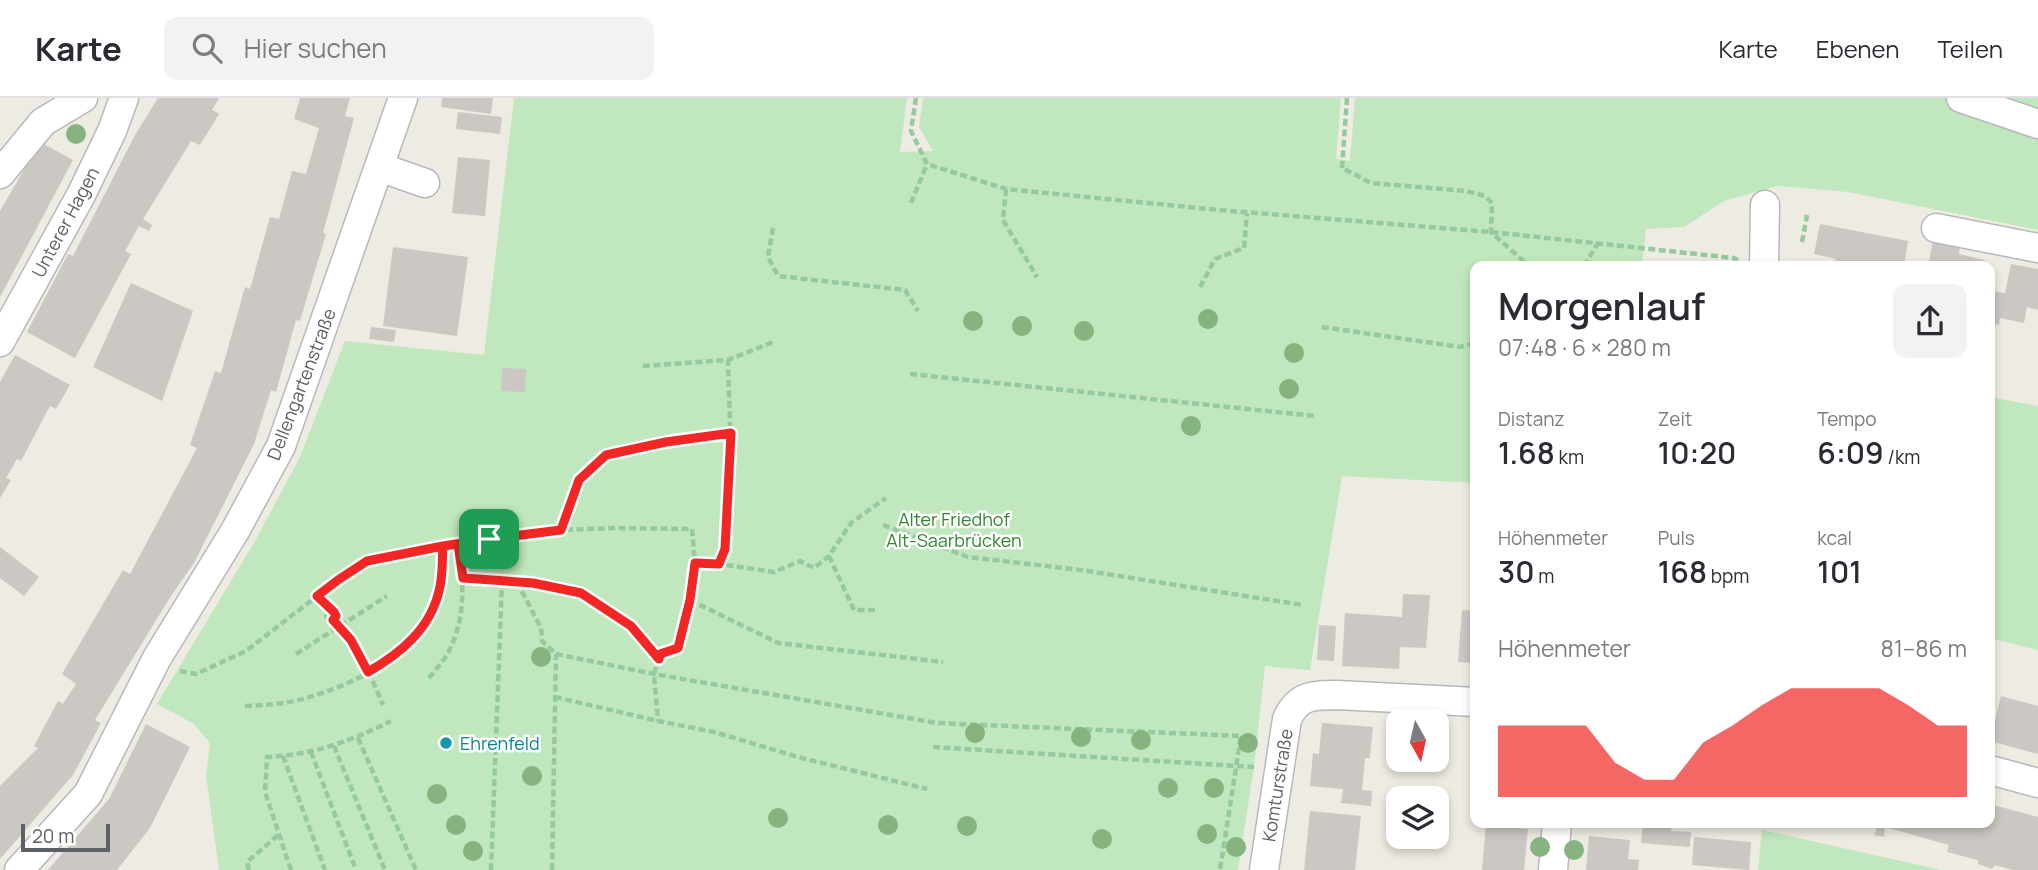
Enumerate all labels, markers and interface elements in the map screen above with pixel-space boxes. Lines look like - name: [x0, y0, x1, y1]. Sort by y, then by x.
- search box: [164, 17, 654, 80]
- text: Karte: [35, 26, 122, 71]
- icon: search: [188, 29, 226, 67]
- text: Hier suchen: [244, 30, 387, 66]
- text: Karte: [1718, 32, 1778, 65]
- text: Ebenen: [1816, 32, 1899, 65]
- text: Teilen: [1937, 32, 2003, 65]
- street label: Unterer Hagen: [26, 163, 104, 281]
- text: Morgenlauf: [1498, 279, 1705, 331]
- button: share: [1893, 284, 1967, 358]
- street label: Dellengartenstraße: [261, 305, 341, 463]
- text: 07:48 · 6 × 280 m: [1498, 331, 1671, 363]
- text: Distanz: [1498, 406, 1565, 432]
- text: Zeit: [1658, 406, 1692, 432]
- text: Tempo: [1817, 406, 1877, 432]
- text: 1.68: [1498, 432, 1555, 473]
- text: 10:20: [1658, 432, 1736, 473]
- text: 6:09: [1817, 432, 1884, 473]
- text: km: [1555, 444, 1584, 470]
- text: /km: [1884, 444, 1920, 470]
- park label: Alter Friedhof Alt-Saarbrücken: [886, 507, 1022, 552]
- pin: [459, 509, 519, 569]
- icon: arrive: [470, 520, 508, 558]
- text: Höhenmeter: [1498, 525, 1608, 551]
- text: Puls: [1658, 525, 1695, 551]
- text: kcal: [1817, 525, 1852, 551]
- text: 30: [1498, 551, 1534, 592]
- text: 168: [1658, 551, 1707, 592]
- text: 101: [1817, 551, 1862, 592]
- text: m: [1534, 563, 1554, 589]
- text: bpm: [1707, 563, 1749, 589]
- text: Höhenmeter: [1498, 632, 1631, 664]
- text: 81–86 m: [1881, 632, 1967, 664]
- north arrow: [1386, 709, 1449, 772]
- map controls: [1386, 709, 1449, 849]
- street label: Komturstraße: [1256, 727, 1298, 843]
- place label: Ehrenfeld: [460, 731, 540, 755]
- marker: Ehrenfeld: [438, 735, 454, 751]
- button: layers: [1386, 786, 1449, 849]
- scale bar: [21, 821, 110, 853]
- text: 20 m: [32, 823, 74, 849]

